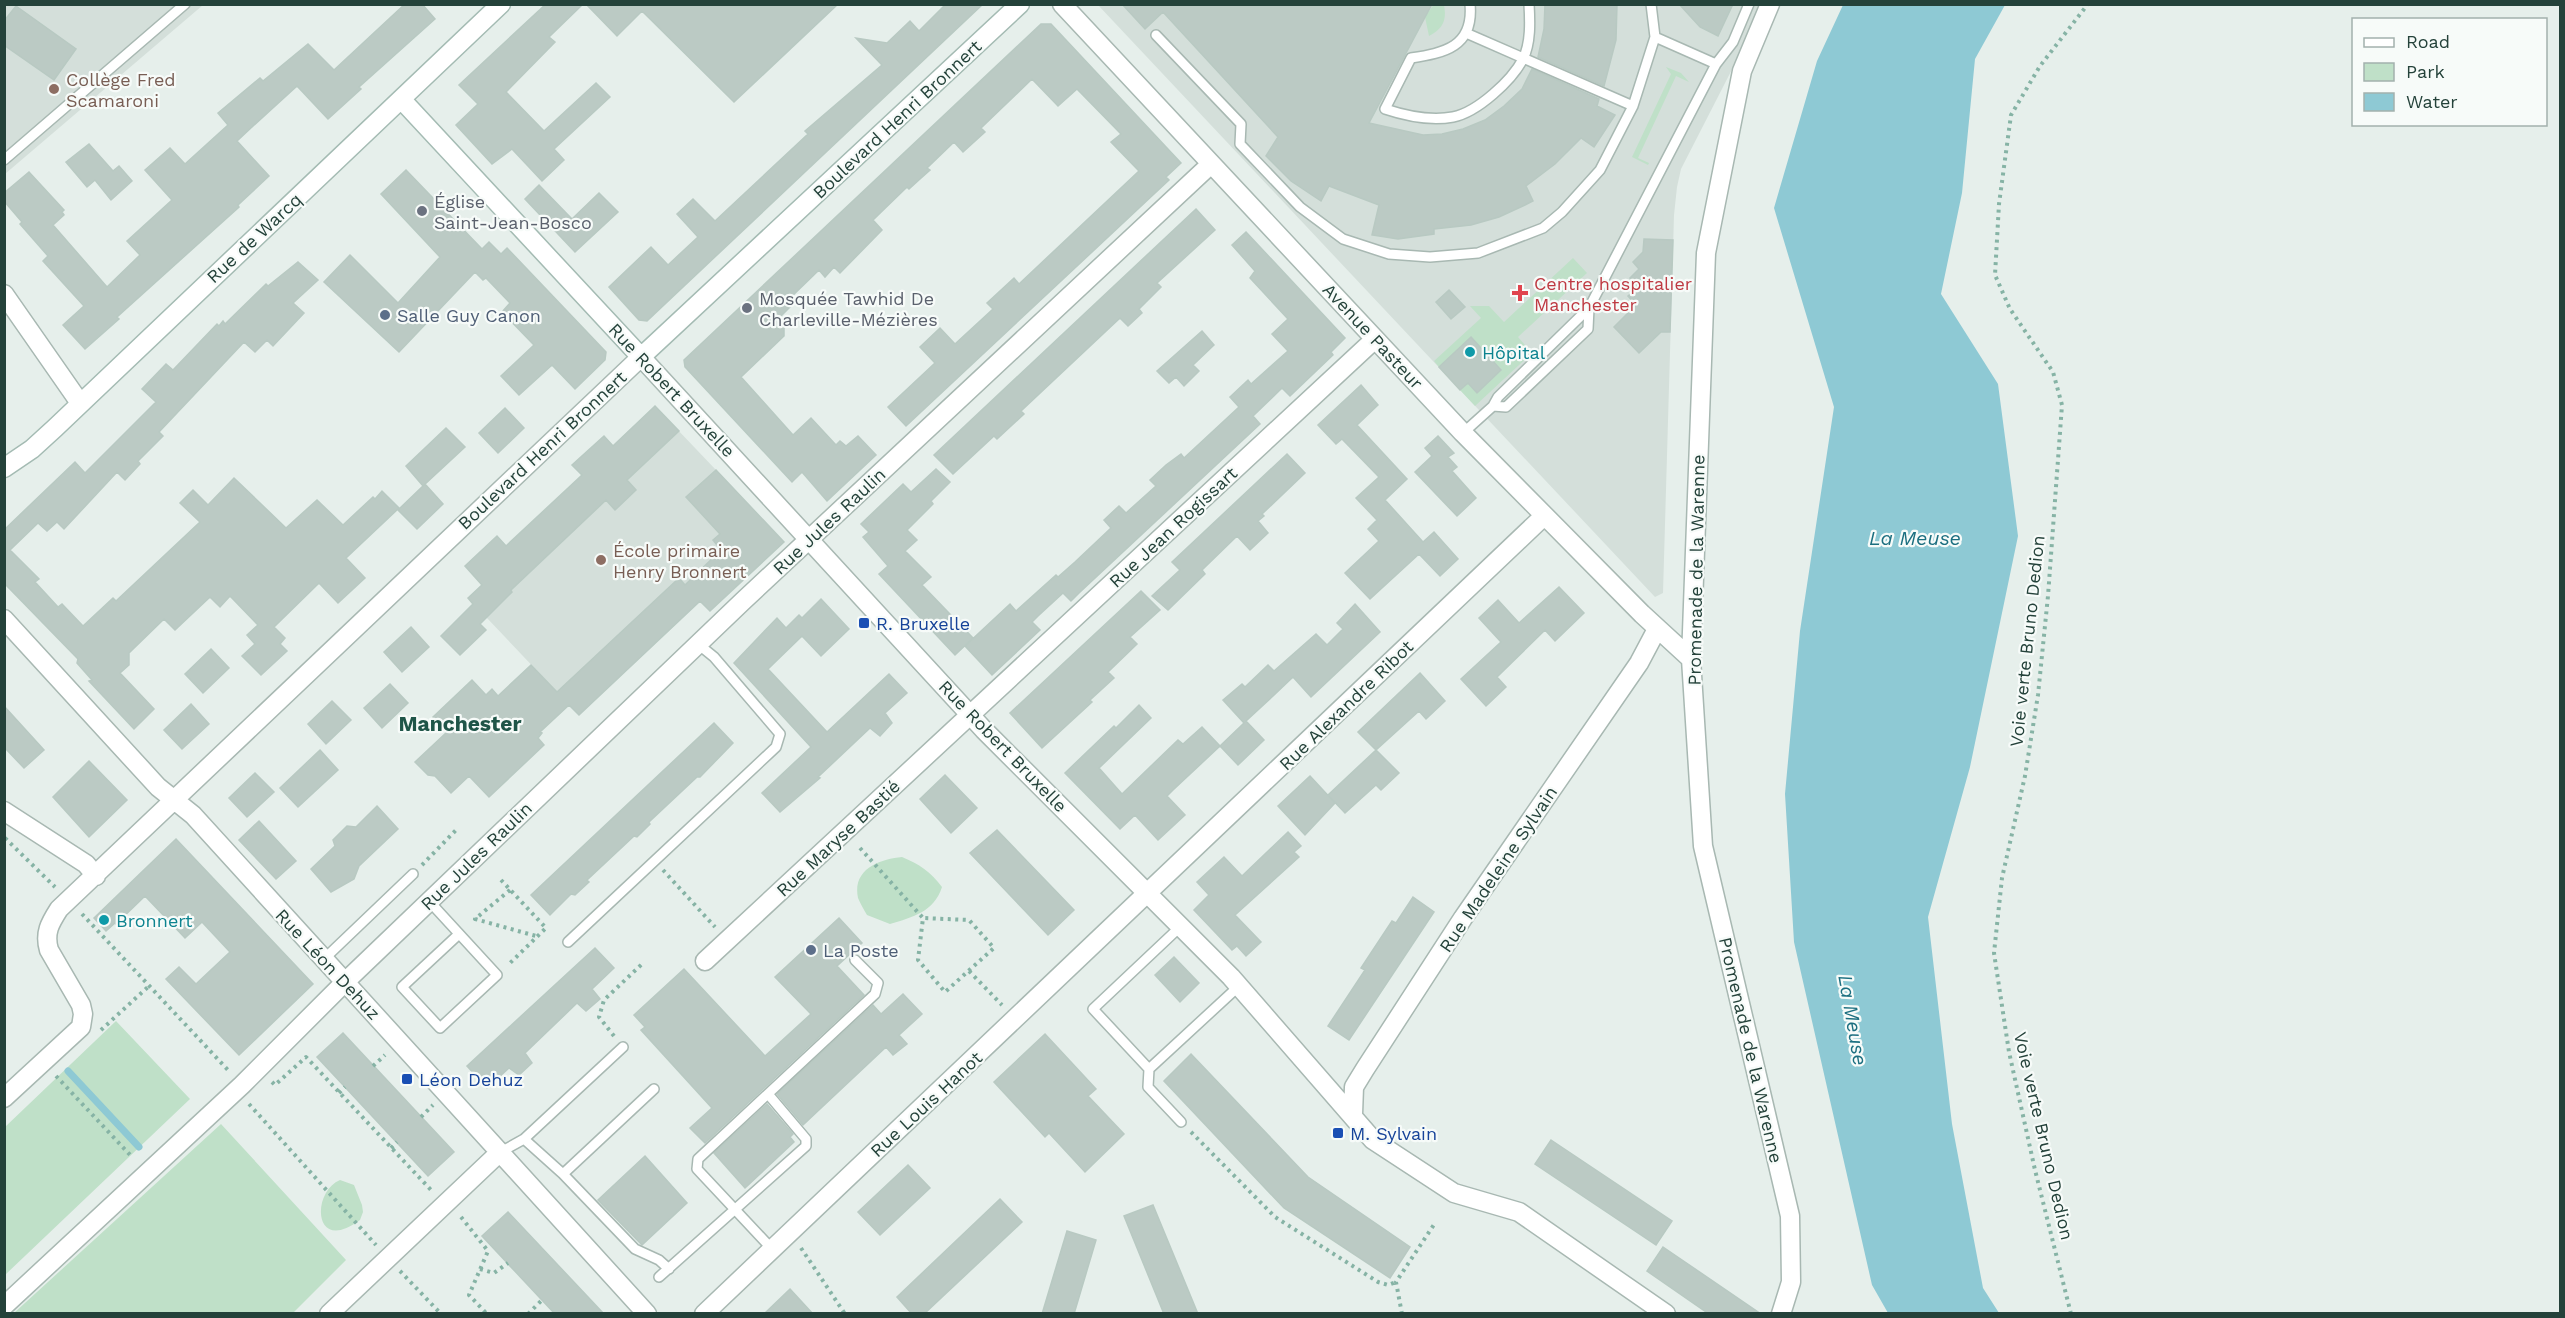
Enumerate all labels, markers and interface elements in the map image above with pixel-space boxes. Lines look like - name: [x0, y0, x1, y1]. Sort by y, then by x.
- legend: [2352, 18, 2547, 126]
- text: Road: [2406, 31, 2450, 52]
- street label: Boulevard Henri Bronnert: [808, 35, 986, 203]
- text: Park: [2406, 61, 2445, 82]
- place label: Collège Fred Scamaroni: [66, 69, 176, 111]
- marker: Collège Fred Scamaroni: [47, 82, 61, 96]
- text: Water: [2406, 91, 2458, 112]
- street label: Rue de Warcq: [202, 189, 306, 287]
- place label: Église Saint-Jean-Bosco: [434, 191, 592, 233]
- marker: Église Saint-Jean-Bosco: [415, 204, 429, 218]
- place label: Centre hospitalier Manchester: [1534, 273, 1692, 315]
- street label: Avenue Pasteur: [1319, 279, 1427, 393]
- marker: Centre hospitalier Manchester: [1511, 284, 1529, 302]
- place label: Mosquée Tawhid De Charleville-Mézières: [759, 288, 938, 330]
- marker: Mosquée Tawhid De Charleville-Mézières: [740, 301, 754, 315]
- place label: Salle Guy Canon: [397, 305, 541, 326]
- marker: Salle Guy Canon: [378, 308, 392, 322]
- street label: Rue Robert Bruxelle: [605, 319, 739, 461]
- place label: Hôpital: [1482, 342, 1546, 363]
- marker: Hôpital: [1463, 345, 1477, 359]
- street label: Boulevard Henri Bronnert: [453, 366, 631, 534]
- street label: Promenade de la Warenne: [1683, 454, 1709, 686]
- street label: Rue Jean Rogissart: [1105, 462, 1242, 592]
- street label: Rue Jules Raulin: [768, 463, 890, 579]
- water label: La Meuse: [1869, 526, 1961, 550]
- street label: Voie verte Bruno Dedion: [2005, 534, 2049, 748]
- place label: École primaire Henry Bronnert: [613, 540, 747, 582]
- marker: École primaire Henry Bronnert: [594, 553, 608, 567]
- place label: R. Bruxelle: [876, 613, 970, 634]
- marker: R. Bruxelle: [857, 616, 871, 630]
- street label: Rue Alexandre Ribot: [1275, 635, 1418, 774]
- street label: Rue Robert Bruxelle: [935, 676, 1071, 816]
- district label: Manchester: [399, 711, 521, 736]
- street label: Rue Maryse Bastié: [772, 775, 904, 901]
- street label: Rue Madeleine Sylvain: [1435, 782, 1561, 956]
- street label: Rue Jules Raulin: [416, 798, 536, 914]
- street label: Rue Léon Dehuz: [271, 904, 385, 1024]
- place label: Bronnert: [116, 910, 193, 931]
- marker: Bronnert: [97, 913, 111, 927]
- street label: Promenade de la Warenne: [1715, 935, 1787, 1165]
- place label: La Poste: [823, 940, 899, 961]
- marker: La Poste: [804, 943, 818, 957]
- water label: La Meuse: [1833, 973, 1873, 1067]
- street label: Voie verte Bruno Dedion: [2010, 1030, 2078, 1242]
- street label: Rue Louis Hanot: [866, 1047, 986, 1161]
- place label: Léon Dehuz: [419, 1069, 523, 1090]
- marker: Léon Dehuz: [400, 1072, 414, 1086]
- place label: M. Sylvain: [1350, 1123, 1437, 1144]
- marker: M. Sylvain: [1331, 1126, 1345, 1140]

